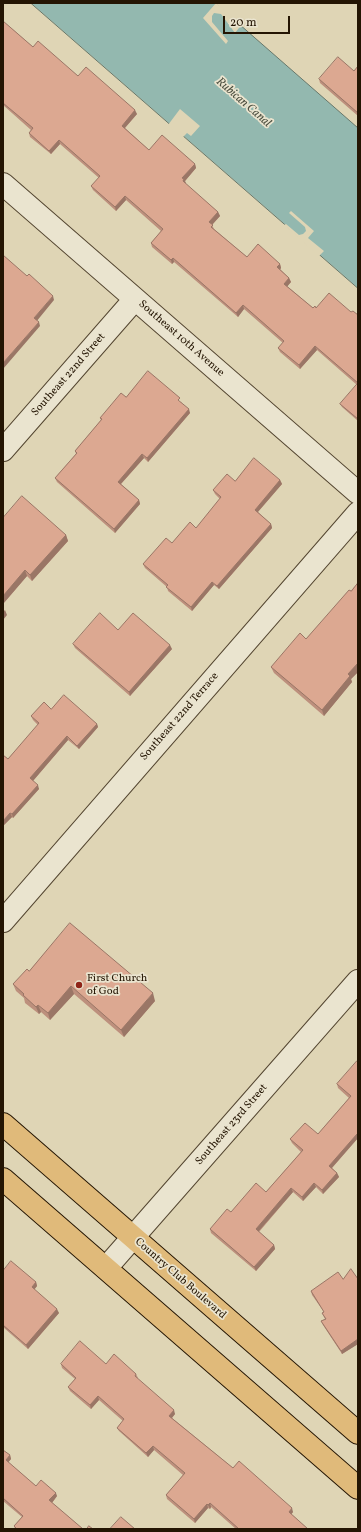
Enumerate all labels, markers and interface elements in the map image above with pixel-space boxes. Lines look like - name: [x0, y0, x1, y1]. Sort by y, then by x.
- scale bar: [225, 8, 292, 34]
- text: 20 m: [230, 15, 257, 31]
- water label: Rubican Canal: [212, 75, 274, 131]
- street label: Southeast 10th Avenue: [135, 298, 227, 380]
- street label: Southeast 22nd Street: [29, 331, 109, 419]
- street label: Southeast 22nd Terrace: [138, 670, 222, 764]
- place label: First Church of God: [87, 972, 147, 998]
- marker: First Church of God: [74, 980, 84, 990]
- street label: Southeast 23rd Street: [193, 1082, 271, 1168]
- street label: Country Club Boulevard: [132, 1236, 228, 1322]

